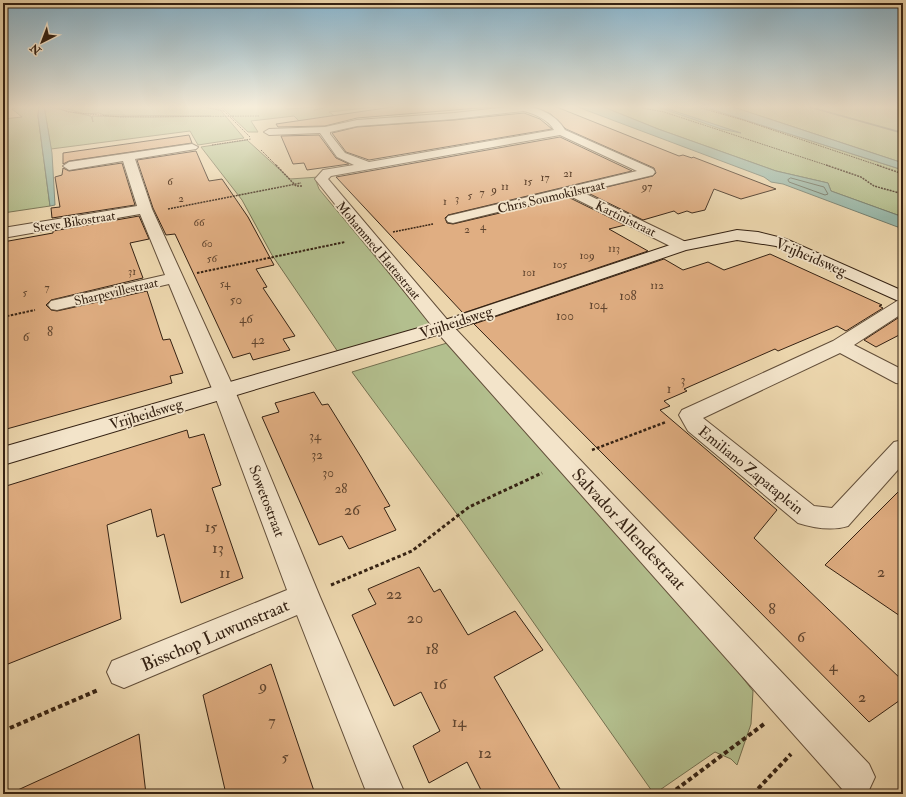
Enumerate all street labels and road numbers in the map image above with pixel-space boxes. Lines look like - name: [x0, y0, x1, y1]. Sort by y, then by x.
- street label: Chris Soumokilstraat: [496, 177, 606, 217]
- street label: Kartinistraat: [593, 197, 659, 240]
- street label: Mohammed Hattastraat: [332, 198, 424, 303]
- street label: Steve Bikostraat: [32, 208, 116, 236]
- street label: Vrijheidsweg: [772, 234, 850, 281]
- street label: Sharpevillestraat: [73, 275, 160, 310]
- street label: Vrijheidsweg: [417, 302, 496, 343]
- street label: Vrijheidsweg: [107, 394, 186, 435]
- street label: Emiliano Zapataplein: [694, 422, 807, 520]
- street label: Sowetostraat: [244, 462, 289, 540]
- street label: Salvador Allendestraat: [566, 464, 691, 595]
- street label: Bisschop Luwunstraat: [138, 594, 293, 677]

